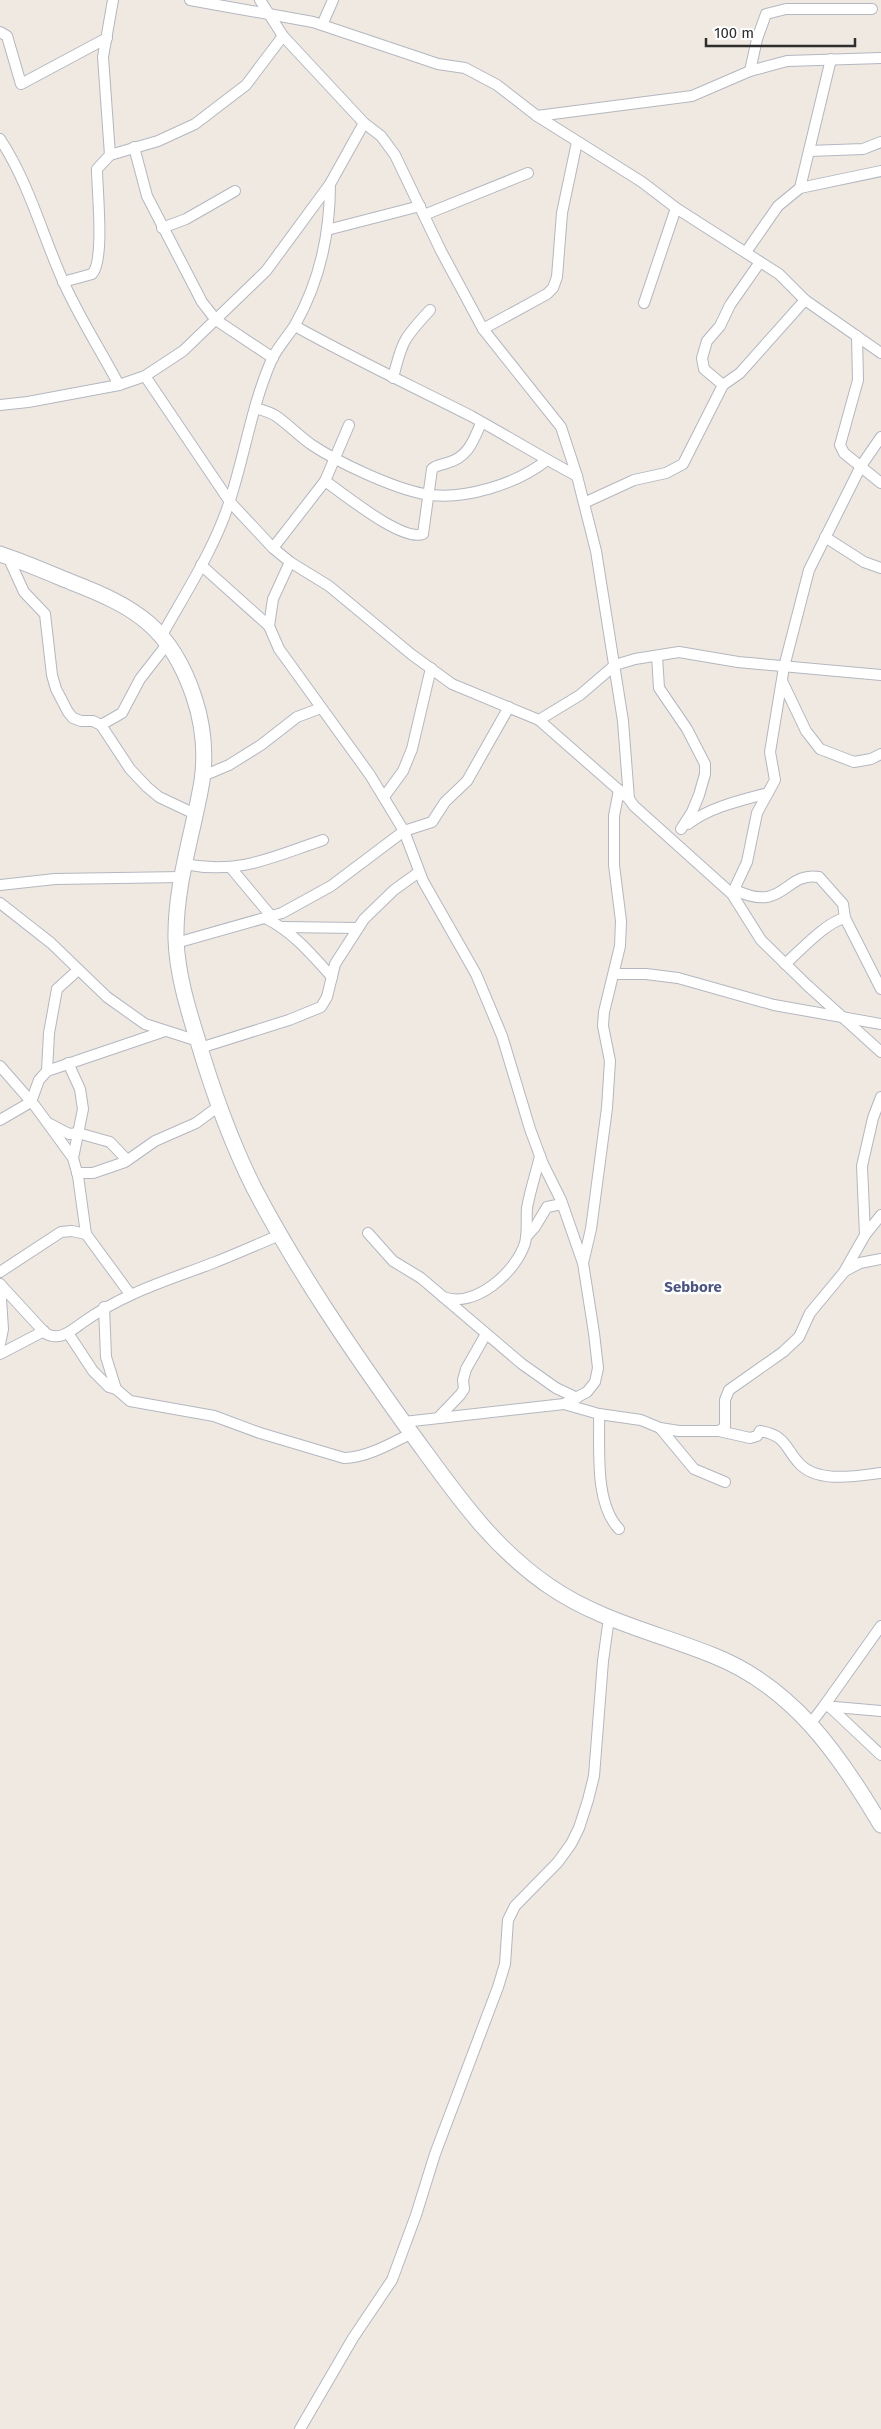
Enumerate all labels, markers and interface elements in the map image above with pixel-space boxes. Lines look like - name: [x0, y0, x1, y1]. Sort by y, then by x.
- scale bar: [706, 15, 855, 47]
- text: 100 m: [714, 24, 754, 42]
- district label: Sebbore: [664, 1278, 722, 1296]

